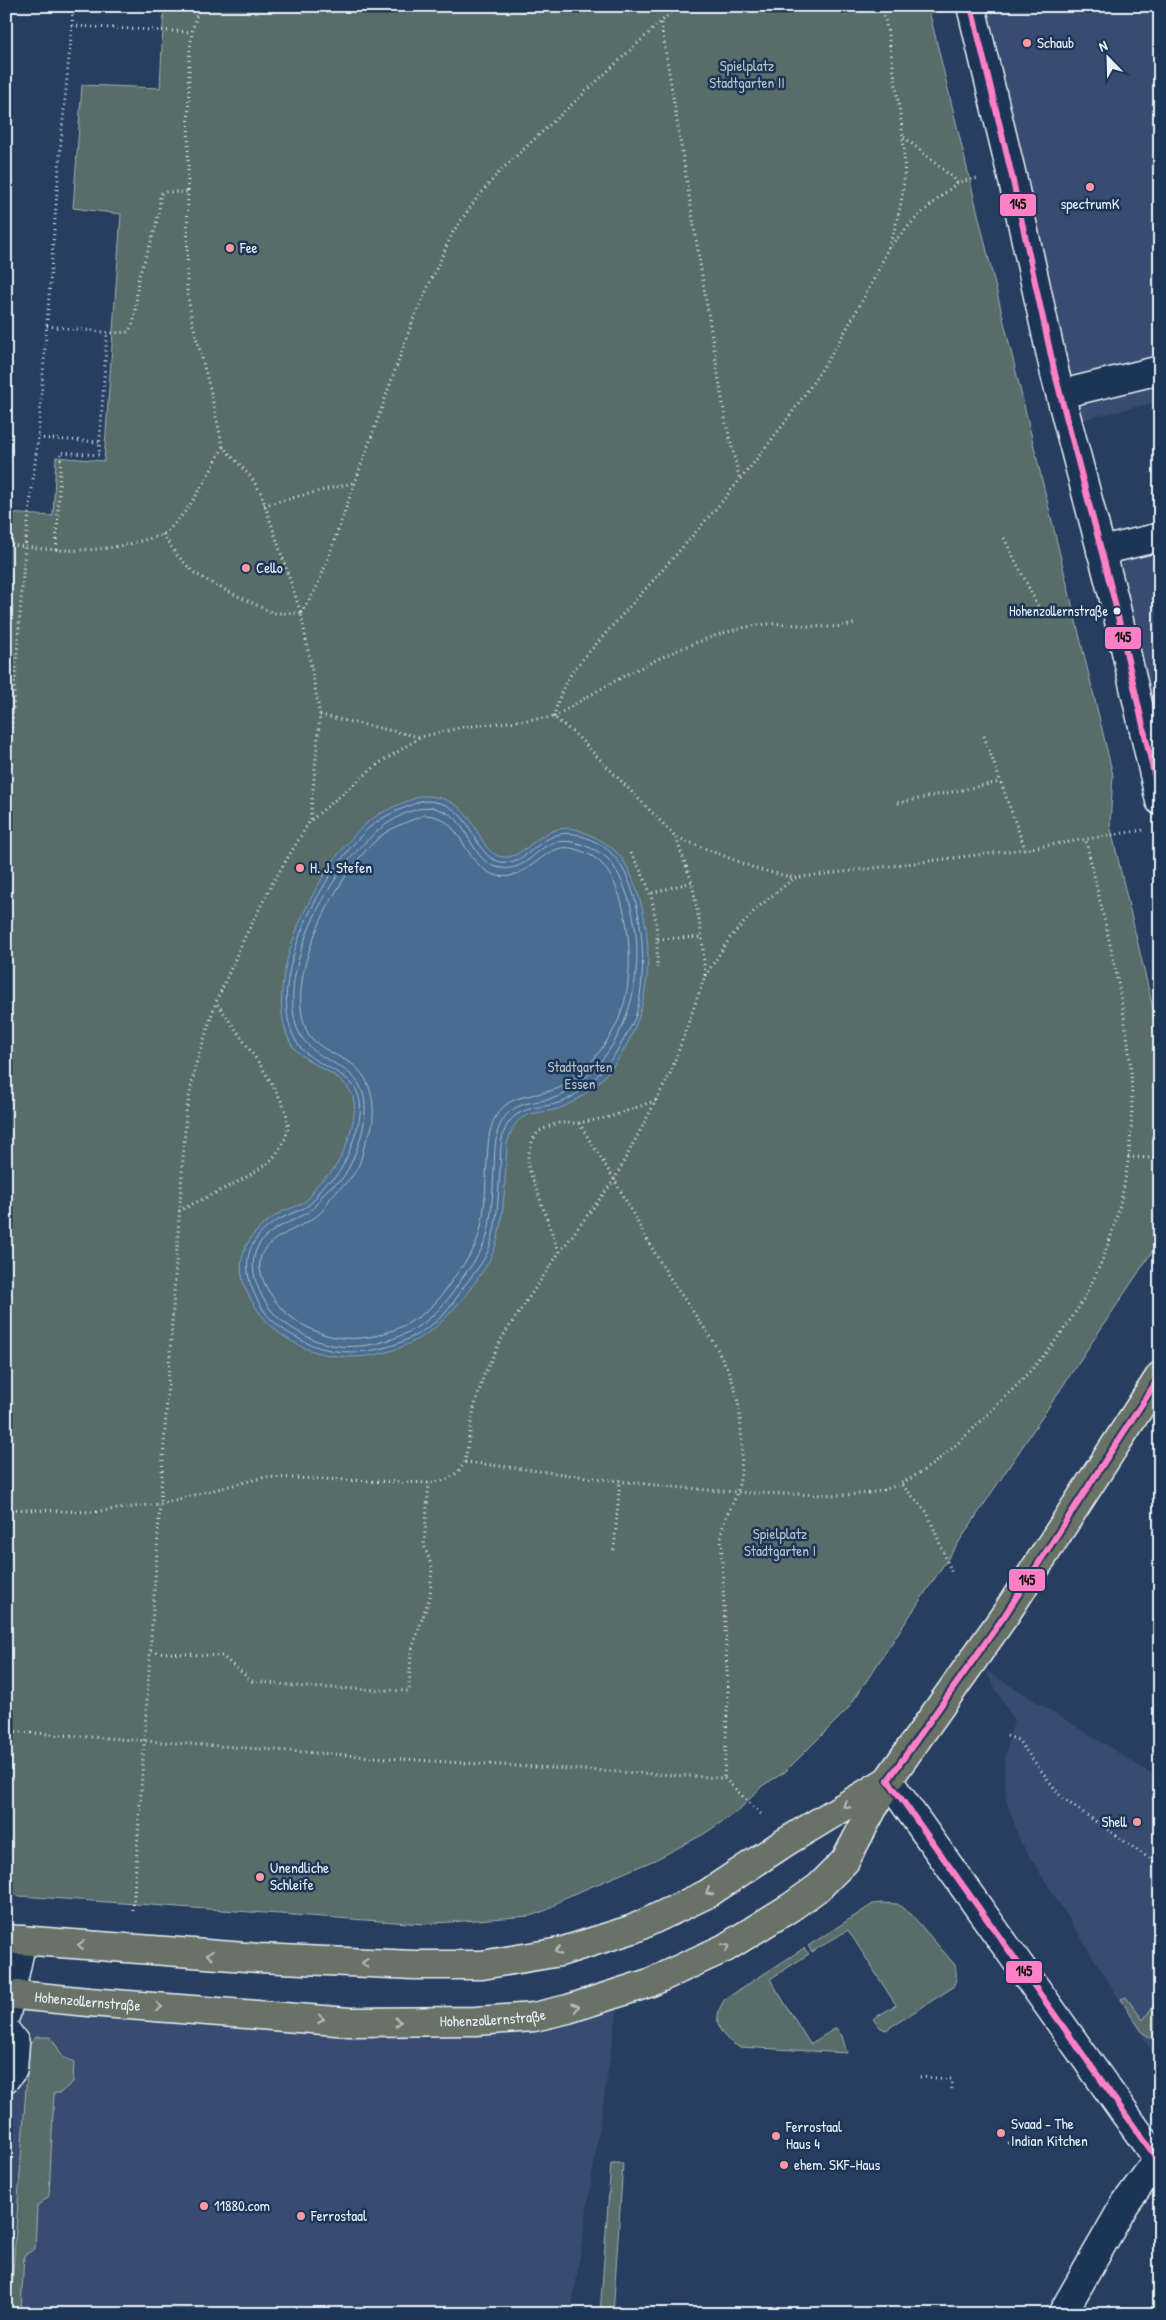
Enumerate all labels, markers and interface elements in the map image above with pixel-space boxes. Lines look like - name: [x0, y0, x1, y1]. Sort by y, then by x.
- place label: Schaub: [1037, 32, 1074, 53]
- north arrow: [1084, 32, 1134, 82]
- text: N: [1096, 35, 1110, 56]
- marker: Schaub: [1021, 37, 1033, 49]
- park label: Spielplatz Stadtgarten II: [709, 55, 785, 93]
- marker: spectrumK: [1084, 181, 1096, 193]
- line badge: 145: [999, 193, 1037, 217]
- place label: spectrumK: [1061, 193, 1120, 214]
- text: 145: [1010, 194, 1026, 213]
- place label: Fee: [239, 237, 258, 258]
- marker: Fee: [224, 242, 236, 254]
- place label: Cello: [256, 557, 283, 578]
- marker: Cello: [240, 562, 252, 574]
- place label: Hohenzollernstraße: [1009, 601, 1108, 621]
- marker: Hohenzollernstraße: [1112, 606, 1122, 616]
- line badge: 145: [1104, 626, 1142, 650]
- text: 145: [1115, 627, 1131, 646]
- place label: H. J. Stefen: [310, 857, 372, 878]
- marker: H. J. Stefen: [294, 862, 306, 874]
- park label: Stadtgarten Essen: [547, 1056, 613, 1094]
- park label: Spielplatz Stadtgarten I: [744, 1523, 816, 1561]
- line badge: 145: [1008, 1568, 1046, 1592]
- text: 145: [1019, 1570, 1035, 1589]
- one-way arrow: [843, 1799, 852, 1809]
- place label: Shell: [1101, 1811, 1128, 1832]
- marker: Shell: [1131, 1816, 1143, 1828]
- place label: Unendliche Schleife: [270, 1857, 329, 1895]
- marker: Unendliche Schleife: [254, 1871, 266, 1883]
- one-way arrow: [706, 1886, 715, 1896]
- one-way arrow: [77, 1939, 85, 1950]
- one-way arrow: [721, 1943, 730, 1953]
- one-way arrow: [554, 1945, 563, 1956]
- one-way arrow: [206, 1949, 214, 1960]
- one-way arrow: [361, 1958, 368, 1968]
- line badge: 145: [1005, 1960, 1043, 1984]
- text: 145: [1016, 1961, 1032, 1980]
- street label: Hohenzollernstraße: [34, 1986, 141, 2016]
- one-way arrow: [156, 2002, 164, 2013]
- one-way arrow: [571, 2002, 579, 2012]
- street label: Hohenzollernstraße: [440, 2004, 548, 2031]
- one-way arrow: [318, 2013, 326, 2024]
- one-way arrow: [395, 2017, 403, 2027]
- place label: Svaad - The Indian Kitchen: [1011, 2113, 1088, 2151]
- place label: Ferrostaal Haus 4: [785, 2116, 842, 2154]
- marker: Svaad - The Indian Kitchen: [995, 2127, 1007, 2139]
- marker: Ferrostaal Haus 4: [770, 2130, 782, 2142]
- place label: ehem. SKF-Haus: [794, 2154, 880, 2175]
- marker: ehem. SKF-Haus: [778, 2159, 790, 2171]
- place label: 11880.com: [214, 2195, 270, 2216]
- marker: 11880.com: [198, 2200, 210, 2212]
- place label: Ferrostaal: [310, 2205, 367, 2226]
- marker: Ferrostaal: [295, 2210, 307, 2222]

